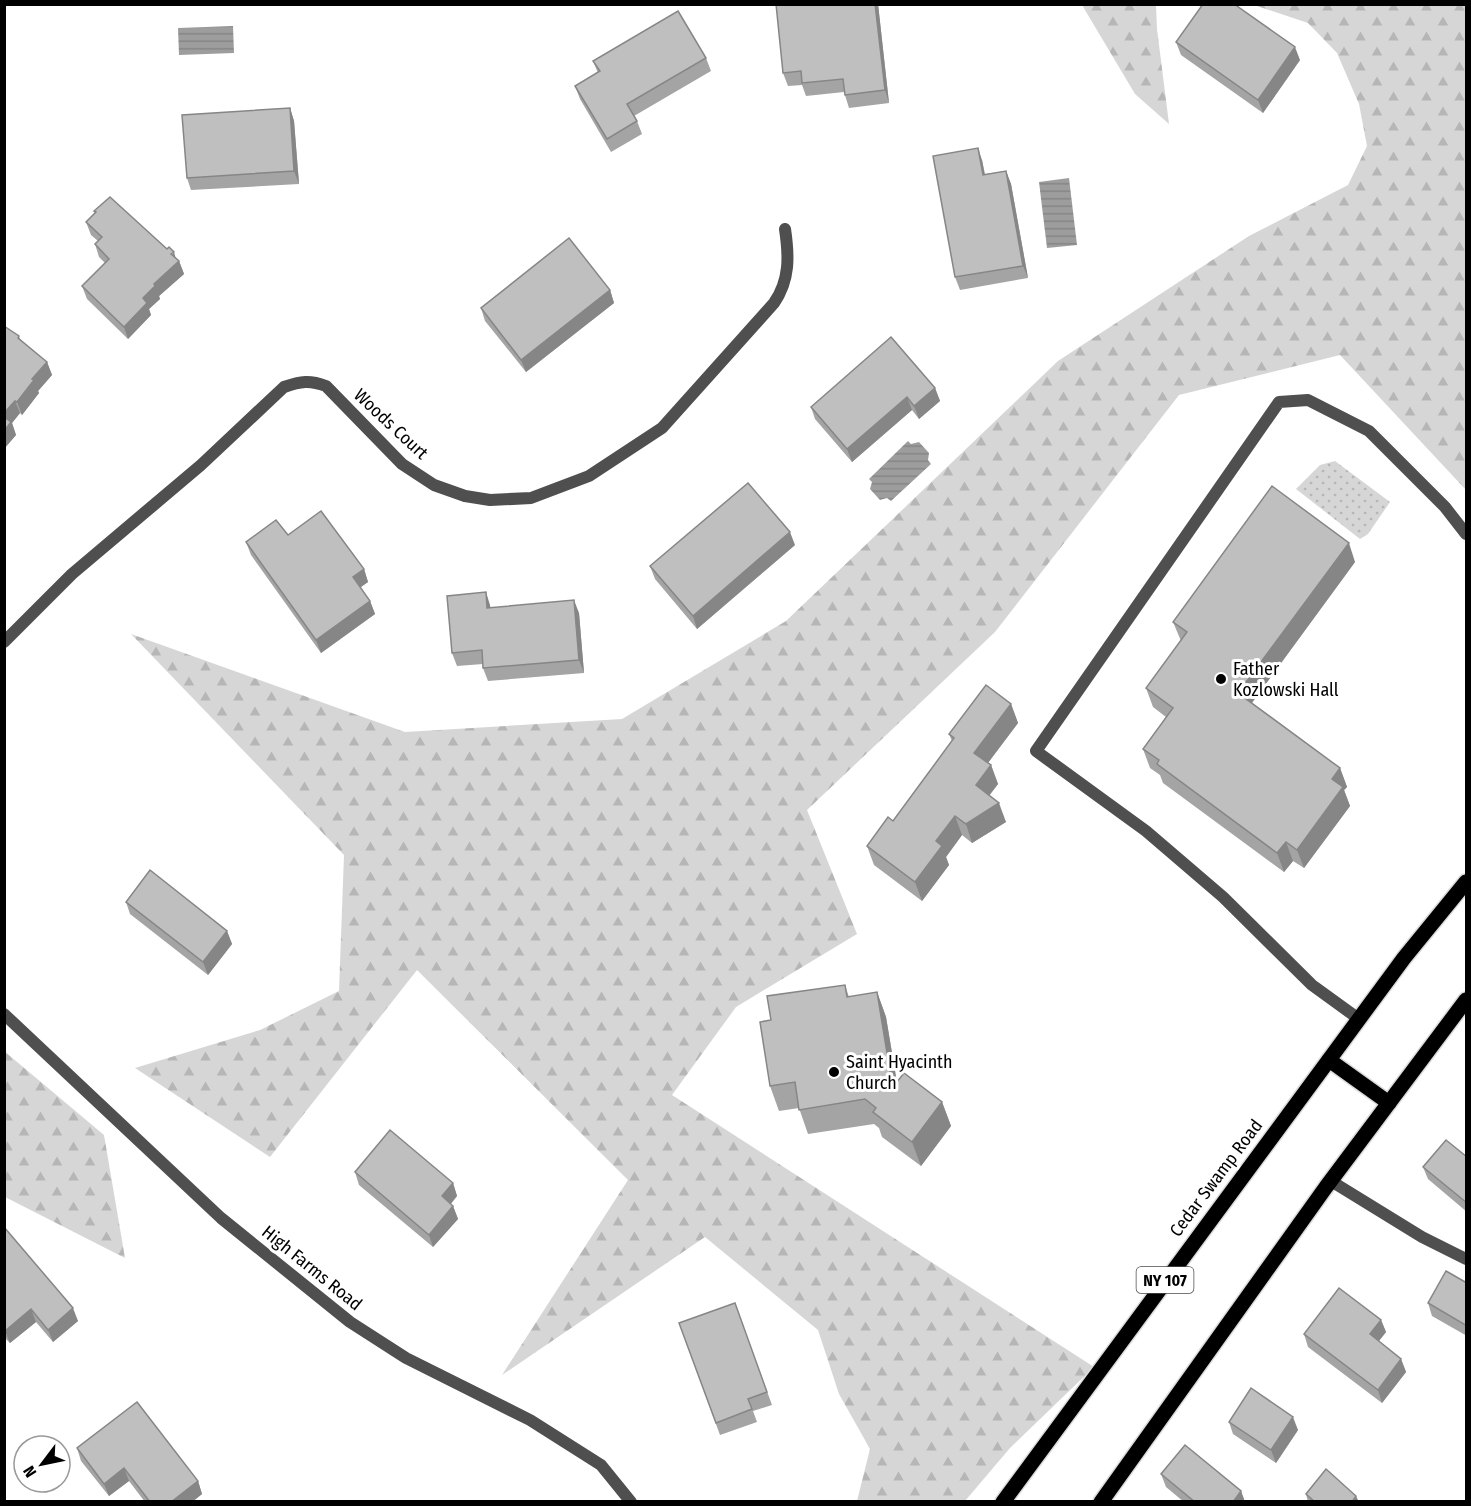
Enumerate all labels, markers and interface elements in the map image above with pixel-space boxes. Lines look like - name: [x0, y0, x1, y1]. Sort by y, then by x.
- street label: Woods Court: [349, 384, 433, 464]
- place label: Father Kozlowski Hall: [1233, 658, 1339, 701]
- marker: Father Kozlowski Hall: [1214, 672, 1228, 686]
- place label: Saint Hyacinth Church: [846, 1051, 953, 1094]
- marker: Saint Hyacinth Church: [827, 1065, 841, 1079]
- street label: Cedar Swamp Road: [1165, 1115, 1267, 1241]
- street label: High Farms Road: [257, 1221, 367, 1315]
- road number: NY 107: [1136, 1267, 1194, 1293]
- north arrow: [12, 1434, 72, 1494]
- text: N: [19, 1463, 40, 1481]

